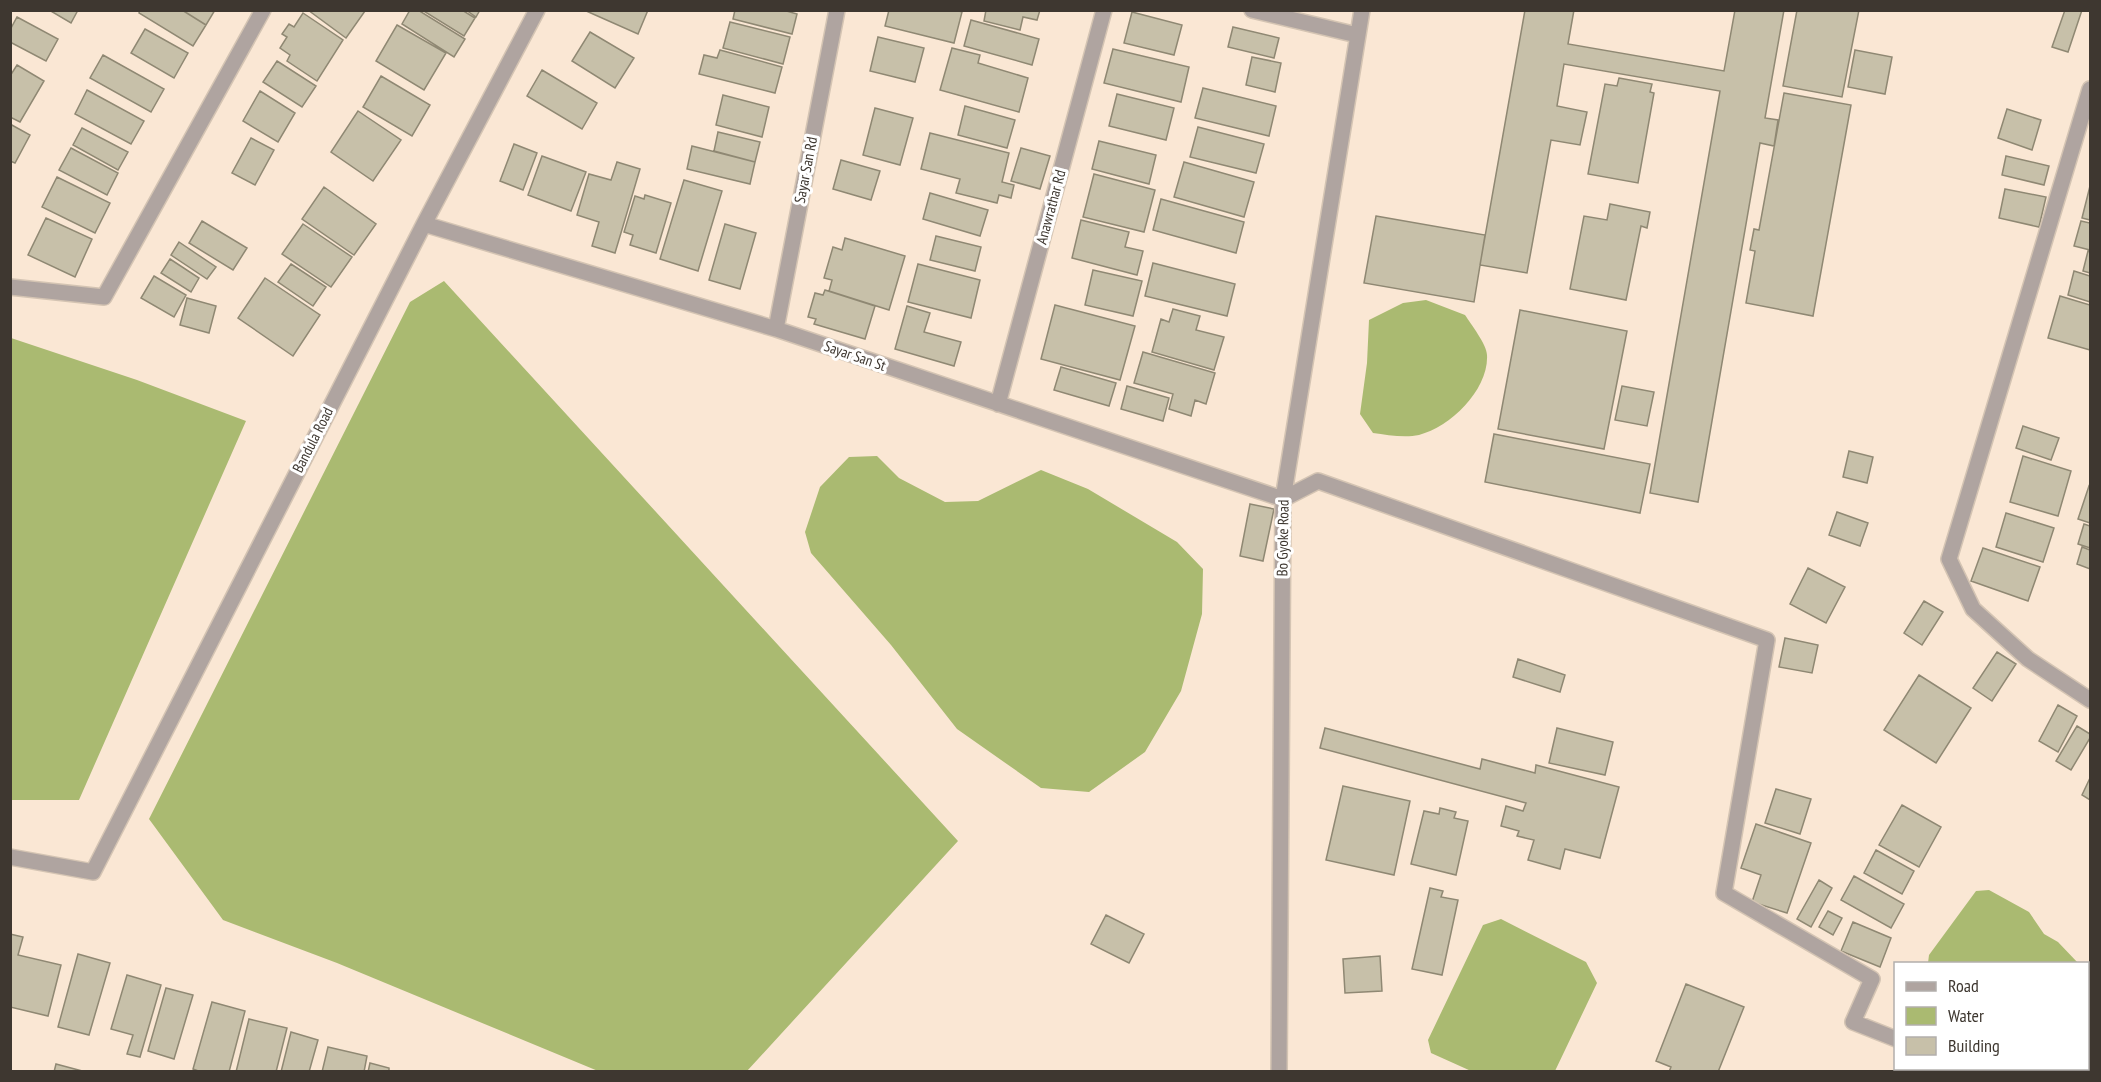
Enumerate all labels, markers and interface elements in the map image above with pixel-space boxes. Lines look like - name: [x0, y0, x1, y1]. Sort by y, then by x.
- street label: Sayar San Rd: [790, 135, 821, 205]
- street label: Anawrathar Rd: [1031, 168, 1070, 246]
- street label: Sayar San St: [822, 336, 889, 375]
- street label: Bandula Road: [288, 404, 337, 476]
- street label: Bo Gyoke Road: [1272, 499, 1293, 577]
- legend: [1894, 962, 2089, 1070]
- text: Road: [1948, 974, 1979, 997]
- text: Water: [1948, 1004, 1984, 1027]
- text: Building: [1948, 1034, 2000, 1057]

